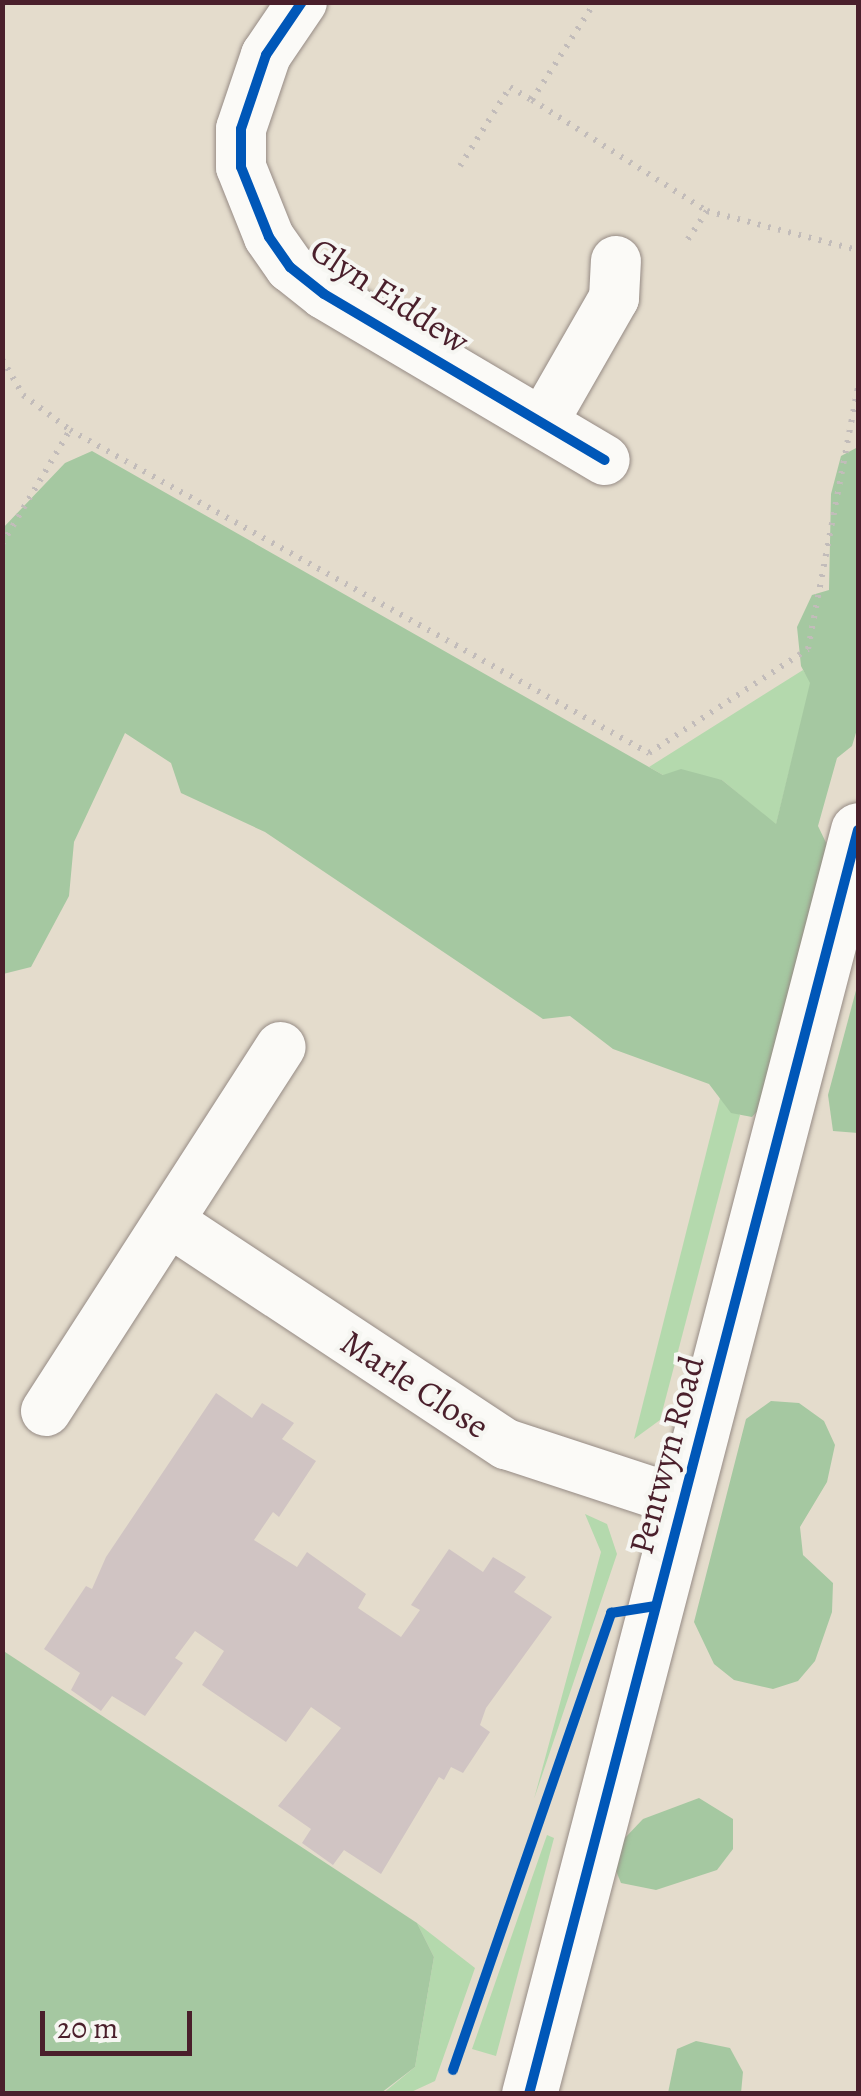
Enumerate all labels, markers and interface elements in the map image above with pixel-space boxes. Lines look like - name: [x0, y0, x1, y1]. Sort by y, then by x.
- street label: Glyn Eiddew: [303, 228, 477, 362]
- street label: Marle Close: [333, 1321, 497, 1447]
- street label: Pentwyn Road: [619, 1351, 713, 1559]
- scale bar: [45, 1991, 198, 2053]
- text: 20 m: [57, 2008, 118, 2048]

